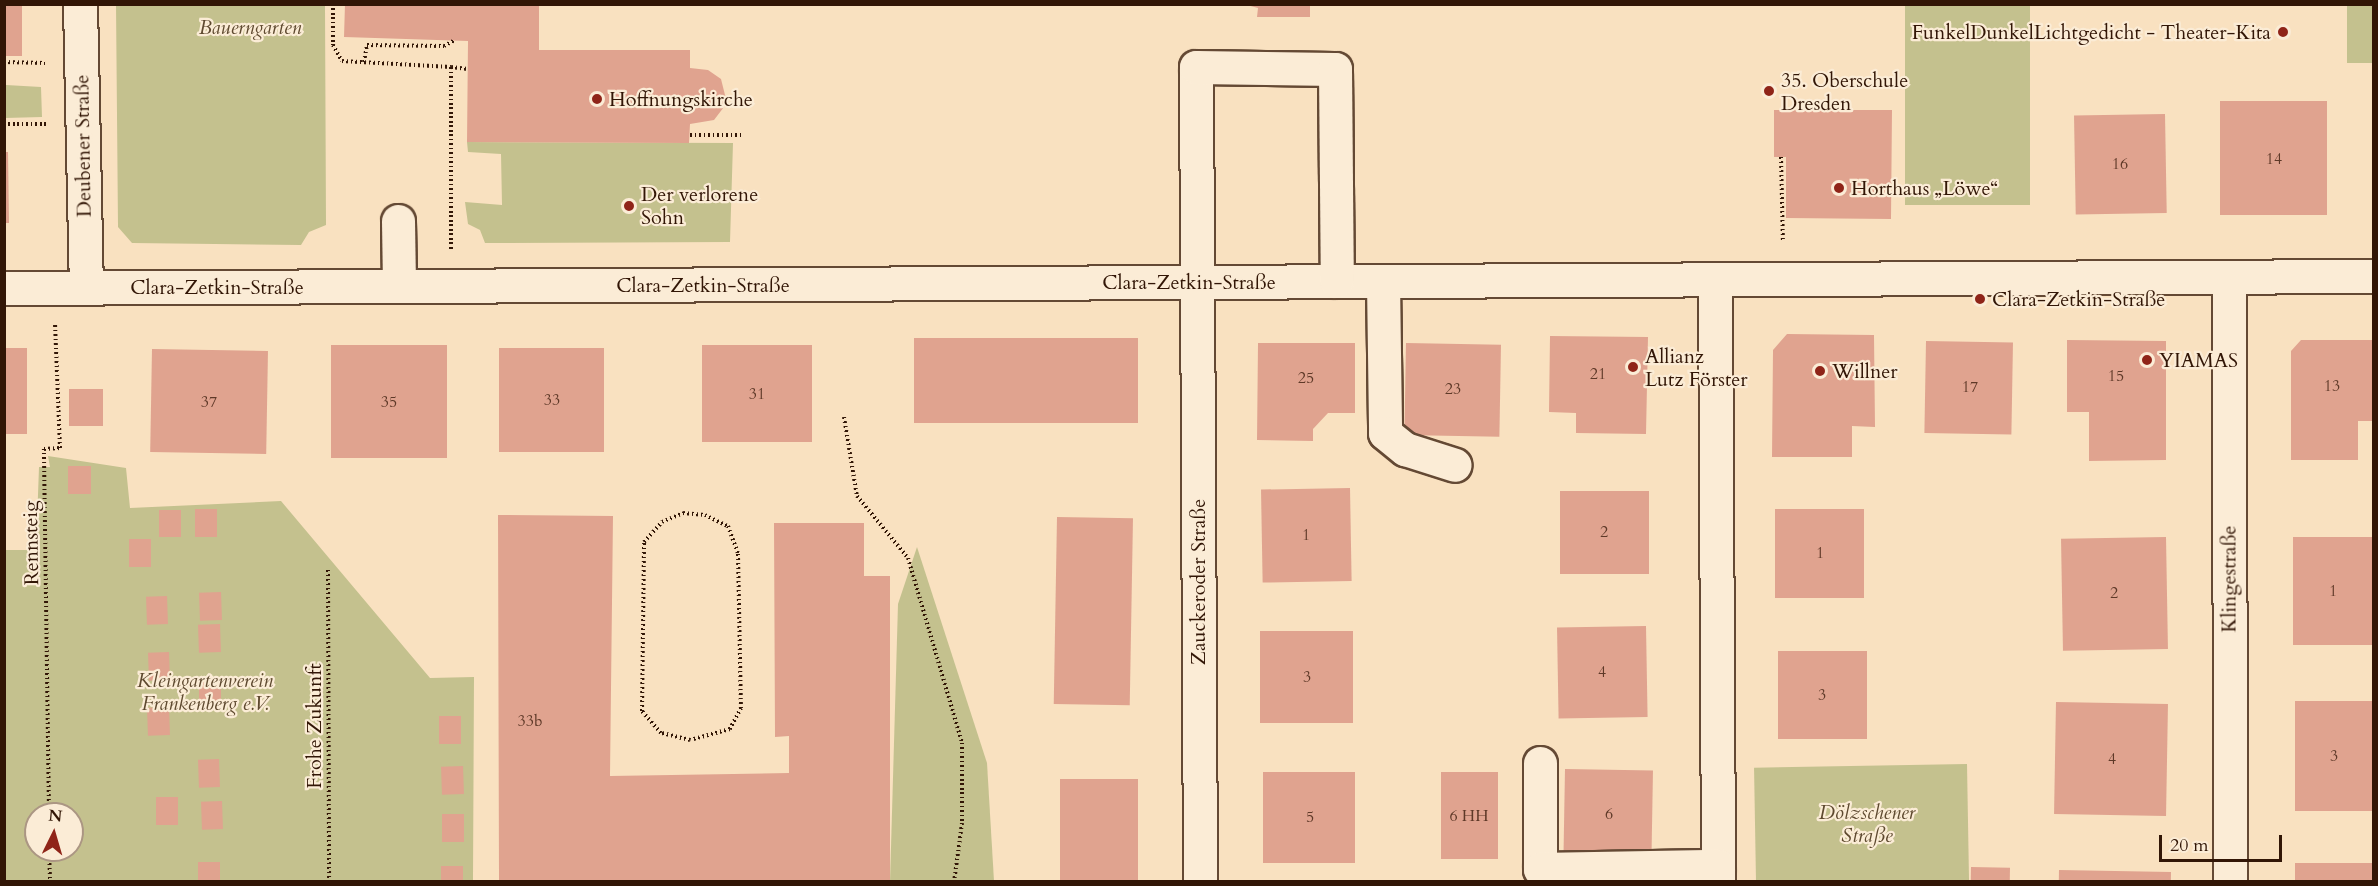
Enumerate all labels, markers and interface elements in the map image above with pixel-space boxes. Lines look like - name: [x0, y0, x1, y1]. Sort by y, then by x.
- park label: Bauerngarten: [199, 15, 301, 39]
- place label: FunkelDunkelLichtgedicht - Theater-Kita: [1912, 20, 2271, 44]
- marker: FunkelDunkelLichtgedicht - Theater-Kita: [2276, 25, 2290, 39]
- place label: 35. Oberschule Dresden: [1781, 68, 1908, 115]
- street label: Deubener Straße: [70, 75, 96, 217]
- marker: 35. Oberschule Dresden: [1762, 84, 1776, 98]
- place label: Hoffnungskirche: [609, 87, 753, 111]
- marker: Hoffnungskirche: [590, 92, 604, 106]
- house number: 14: [2266, 149, 2282, 169]
- house number: 16: [2112, 154, 2128, 174]
- place label: Horthaus „Löwe“: [1851, 176, 1998, 200]
- marker: Horthaus „Löwe“: [1832, 181, 1846, 195]
- place label: Der verlorene Sohn: [641, 183, 758, 230]
- marker: Der verlorene Sohn: [622, 199, 636, 213]
- street label: Clara-Zetkin-Straße: [1102, 270, 1276, 294]
- street label: Clara-Zetkin-Straße: [616, 273, 790, 297]
- street label: Clara-Zetkin-Straße: [130, 275, 304, 299]
- place label: Clara-Zetkin-Straße: [1992, 287, 2165, 311]
- marker: Clara-Zetkin-Straße: [1973, 292, 1987, 306]
- place label: Allianz Lutz Förster: [1645, 344, 1748, 391]
- place label: YIAMAS: [2159, 348, 2238, 372]
- marker: YIAMAS: [2140, 353, 2154, 367]
- place label: Willner: [1832, 359, 1898, 383]
- marker: Allianz Lutz Förster: [1626, 360, 1640, 374]
- house number: 21: [1590, 364, 1606, 384]
- marker: Willner: [1813, 364, 1827, 378]
- house number: 15: [2108, 366, 2124, 386]
- house number: 25: [1298, 368, 1314, 388]
- house number: 13: [2324, 376, 2340, 396]
- house number: 17: [1962, 377, 1978, 397]
- house number: 23: [1445, 379, 1461, 399]
- house number: 31: [749, 384, 765, 404]
- house number: 33: [544, 390, 560, 410]
- house number: 37: [201, 392, 217, 412]
- house number: 35: [381, 392, 397, 412]
- street label: Zauckeroder Straße: [1186, 499, 1210, 665]
- street label: Rennsteig: [18, 500, 44, 586]
- house number: 2: [1600, 522, 1608, 542]
- house number: 1: [1302, 525, 1310, 545]
- street label: Klingestraße: [2217, 525, 2241, 633]
- house number: 1: [1816, 543, 1824, 563]
- house number: 1: [2329, 581, 2337, 601]
- house number: 2: [2110, 583, 2118, 603]
- house number: 4: [1598, 662, 1606, 682]
- street label: Frohe Zukunft: [302, 663, 326, 789]
- house number: 3: [1303, 667, 1311, 687]
- park label: Kleingartenverein Frankenberg e.V.: [137, 668, 273, 715]
- house number: 3: [1818, 685, 1826, 705]
- house number: 33b: [518, 711, 542, 731]
- house number: 3: [2330, 746, 2338, 766]
- house number: 4: [2108, 749, 2116, 769]
- park label: Dölzschener Straße: [1819, 800, 1915, 847]
- north arrow: [24, 802, 84, 862]
- text: N: [48, 804, 63, 828]
- house number: 6: [1605, 804, 1613, 824]
- house number: 6 HH: [1449, 806, 1489, 826]
- house number: 5: [1306, 807, 1314, 827]
- scale bar: [2162, 823, 2285, 861]
- text: 20 m: [2170, 833, 2209, 858]

